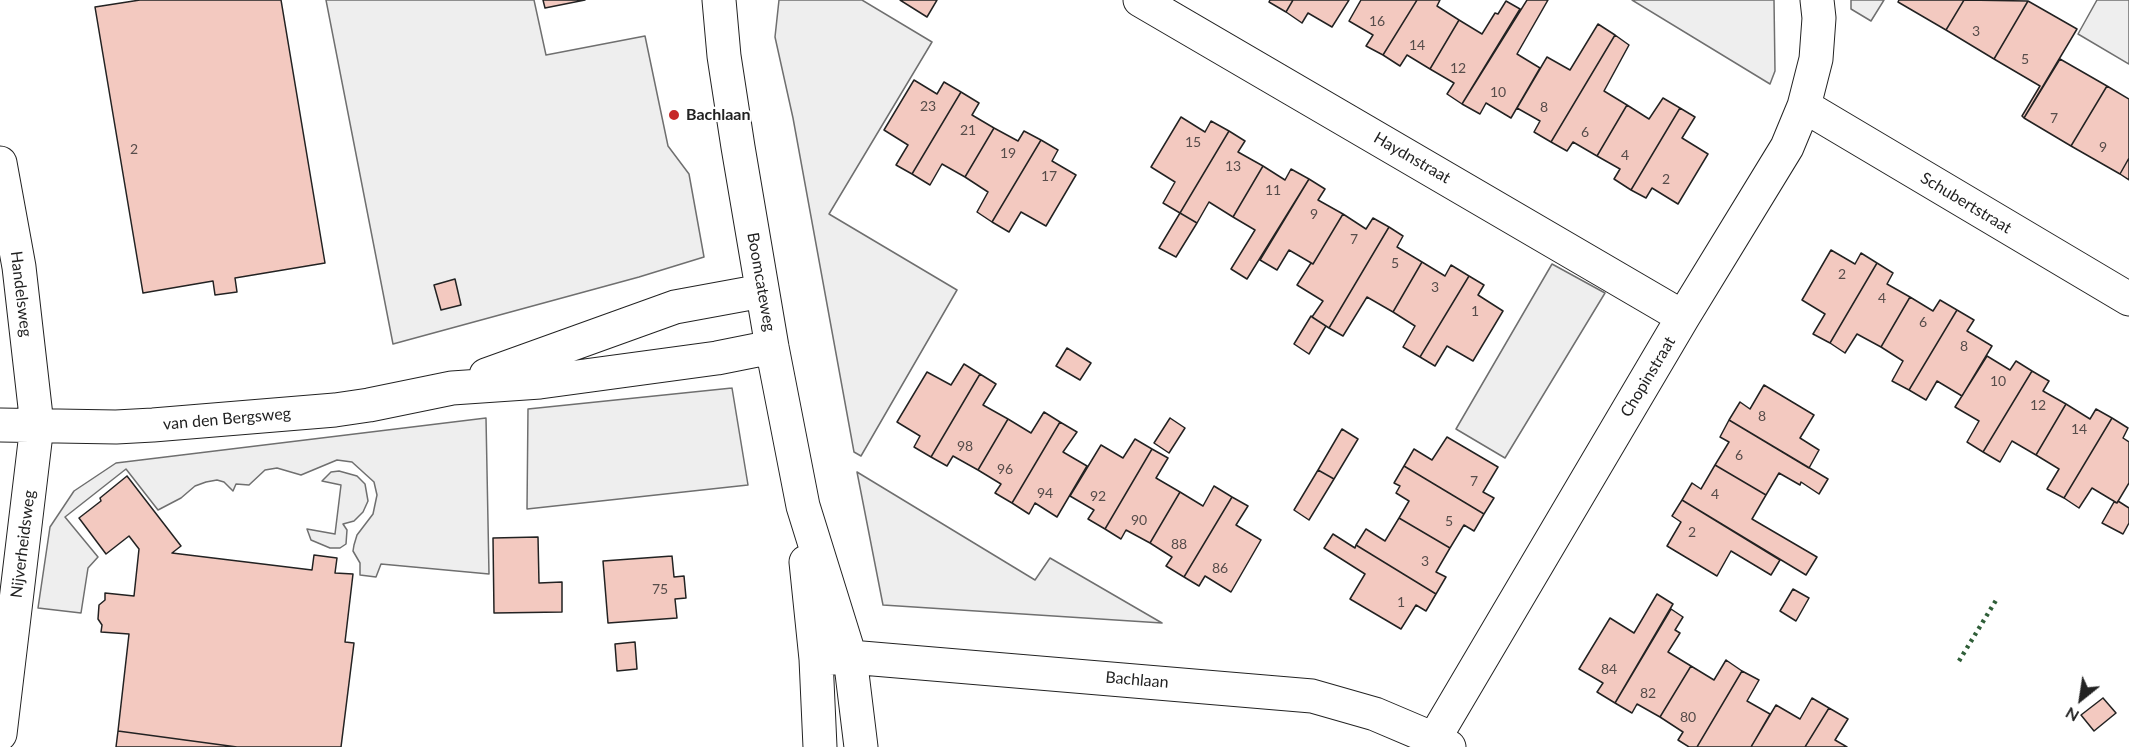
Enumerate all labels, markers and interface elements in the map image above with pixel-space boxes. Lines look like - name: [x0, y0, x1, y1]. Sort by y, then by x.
- house number: 16: [1369, 13, 1385, 29]
- house number: 3: [1972, 23, 1980, 39]
- house number: 14: [1409, 37, 1425, 53]
- house number: 5: [2021, 51, 2029, 67]
- house number: 12: [1450, 60, 1466, 76]
- house number: 10: [1490, 84, 1506, 100]
- house number: 23: [920, 98, 936, 114]
- house number: 8: [1540, 99, 1548, 115]
- place label: Bachlaan: [686, 105, 751, 125]
- marker: Bachlaan: [667, 108, 681, 122]
- house number: 7: [2050, 110, 2058, 126]
- house number: 21: [960, 122, 976, 138]
- house number: 6: [1581, 124, 1589, 140]
- street label: Haydnstraat: [1370, 128, 1454, 188]
- house number: 15: [1185, 134, 1201, 150]
- house number: 9: [2099, 139, 2107, 155]
- house number: 2: [130, 141, 138, 157]
- house number: 19: [1000, 145, 1016, 161]
- house number: 4: [1621, 147, 1629, 163]
- house number: 13: [1225, 158, 1241, 174]
- house number: 17: [1041, 168, 1057, 184]
- street label: Schubertstraat: [1917, 168, 2015, 238]
- house number: 2: [1662, 171, 1670, 187]
- house number: 11: [1265, 182, 1281, 198]
- house number: 9: [1310, 206, 1318, 222]
- street label: Boomcateweg: [743, 231, 779, 333]
- house number: 7: [1350, 231, 1358, 247]
- street label: Handelsweg: [6, 250, 36, 338]
- house number: 5: [1391, 255, 1399, 271]
- house number: 2: [1838, 266, 1846, 282]
- house number: 3: [1431, 279, 1439, 295]
- house number: 4: [1878, 290, 1886, 306]
- house number: 1: [1471, 303, 1479, 319]
- house number: 6: [1919, 314, 1927, 330]
- street label: Chopinstraat: [1617, 333, 1679, 421]
- house number: 8: [1960, 338, 1968, 354]
- house number: 10: [1990, 373, 2006, 389]
- house number: 12: [2030, 397, 2046, 413]
- street label: van den Bergsweg: [162, 404, 292, 434]
- house number: 8: [1758, 408, 1766, 424]
- house number: 14: [2071, 421, 2087, 437]
- house number: 98: [957, 438, 973, 454]
- house number: 6: [1735, 447, 1743, 463]
- house number: 96: [997, 461, 1013, 477]
- house number: 7: [1470, 473, 1478, 489]
- house number: 94: [1037, 485, 1053, 501]
- house number: 4: [1711, 486, 1719, 502]
- house number: 92: [1090, 488, 1106, 504]
- street label: Nijverheidsweg: [7, 489, 39, 599]
- house number: 90: [1131, 512, 1147, 528]
- house number: 5: [1445, 513, 1453, 529]
- house number: 2: [1688, 524, 1696, 540]
- house number: 88: [1171, 536, 1187, 552]
- house number: 3: [1421, 553, 1429, 569]
- house number: 86: [1212, 560, 1228, 576]
- house number: 75: [652, 581, 668, 597]
- house number: 1: [1397, 594, 1405, 610]
- house number: 84: [1601, 661, 1617, 677]
- street label: Bachlaan: [1105, 668, 1169, 692]
- north arrow: [2051, 669, 2111, 729]
- house number: 82: [1640, 685, 1656, 701]
- text: N: [2062, 704, 2082, 726]
- house number: 80: [1680, 709, 1696, 725]

